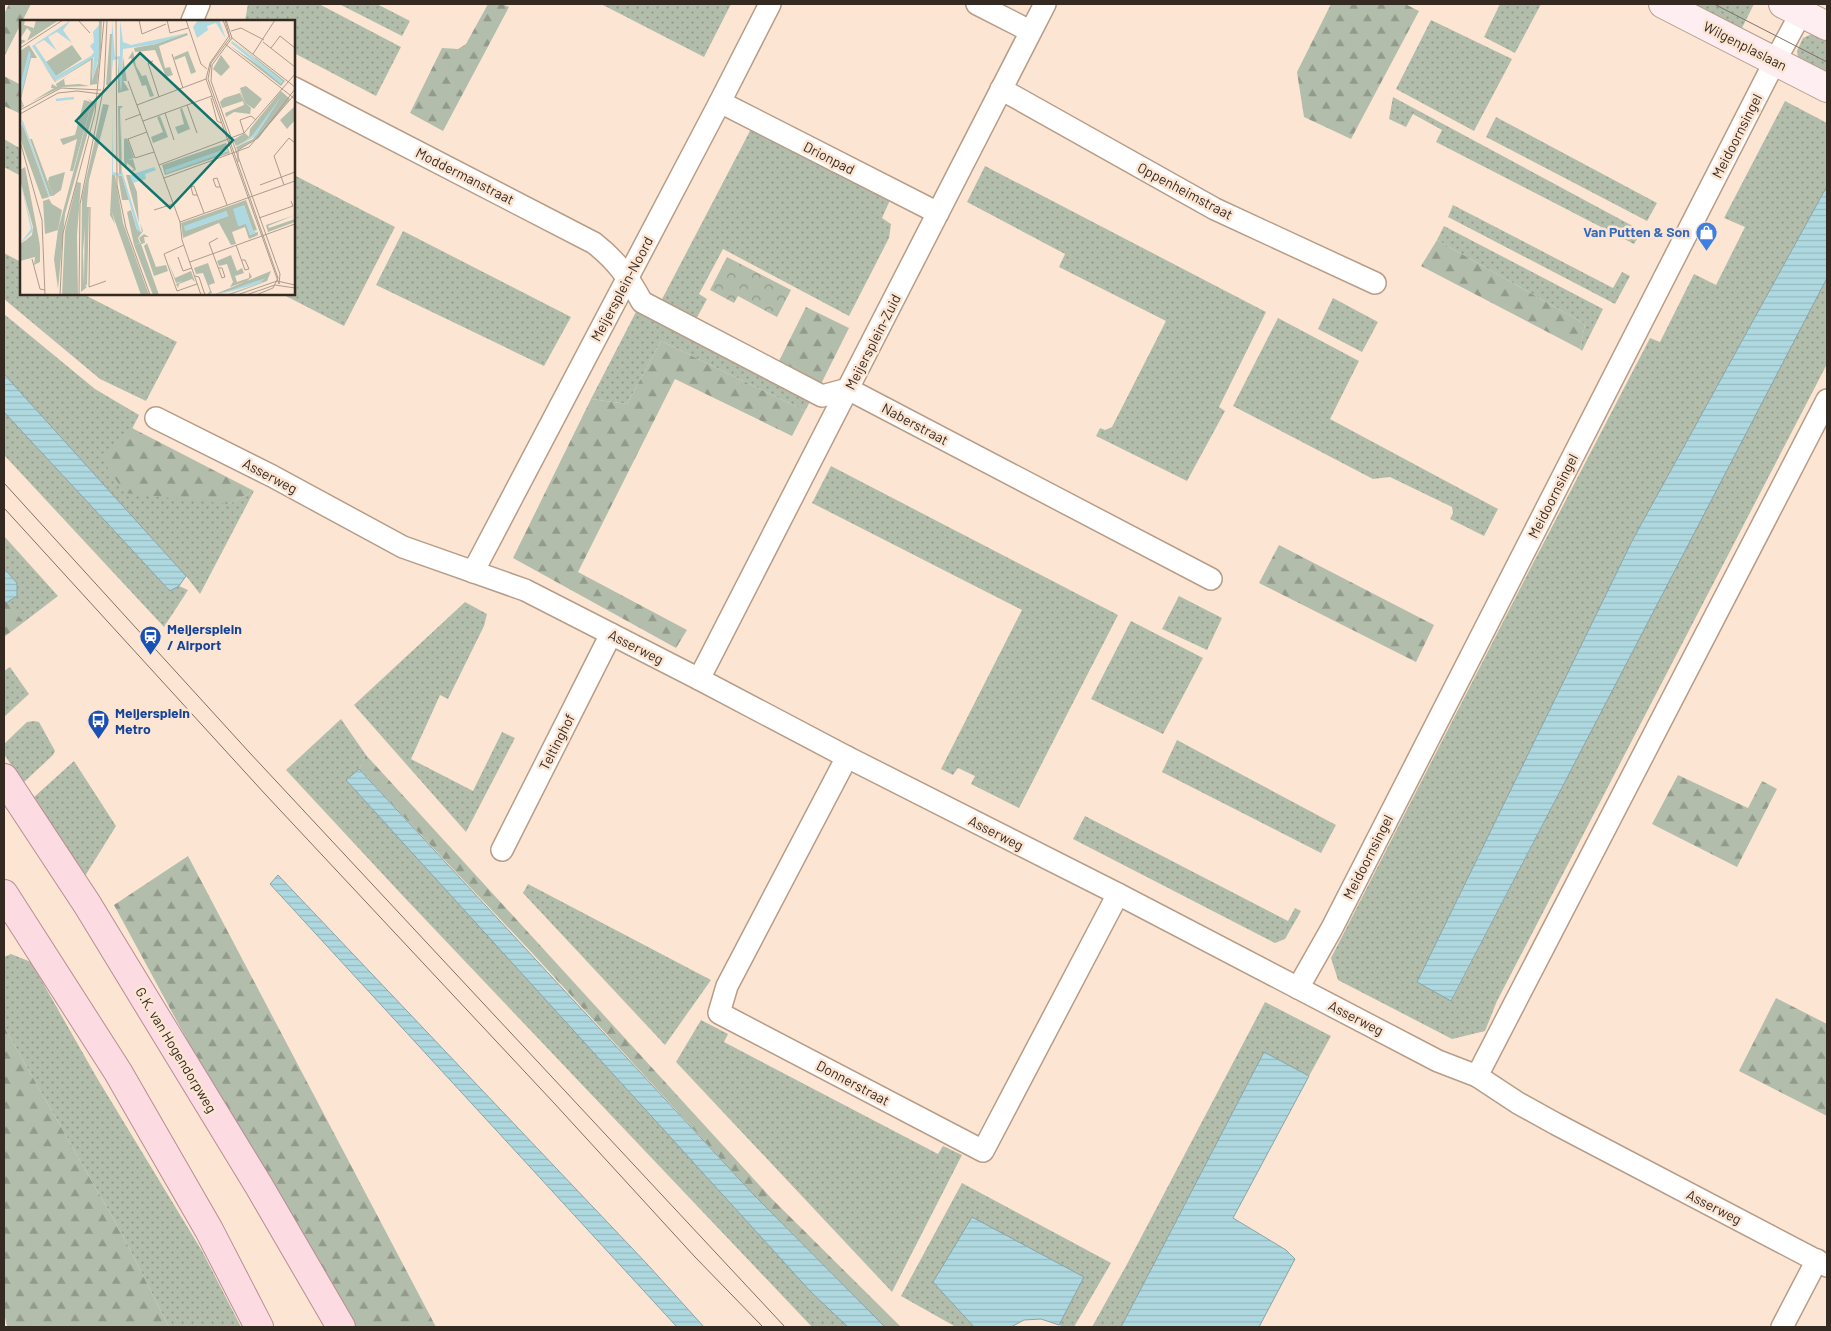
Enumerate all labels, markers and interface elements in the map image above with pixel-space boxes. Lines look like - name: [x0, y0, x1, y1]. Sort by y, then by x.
- street label: Wilgenplaslaan: [1701, 17, 1790, 74]
- inset map: [20, 20, 295, 295]
- street label: Meidoornsingel: [1708, 91, 1765, 181]
- street label: Drionpad: [801, 137, 858, 178]
- street label: Moddermanstraat: [413, 143, 517, 208]
- street label: Oppenheimstraat: [1135, 158, 1236, 223]
- shop icon: Van Putten & Son: [1694, 220, 1718, 251]
- place label: Van Putten & Son: [1583, 223, 1690, 240]
- street label: Meijersplein-Noord: [587, 234, 656, 344]
- street label: Meijersplein-Zuid: [841, 291, 904, 392]
- street label: Naberstraat: [879, 399, 951, 448]
- street label: Meidoornsingel: [1524, 451, 1581, 541]
- street label: Asserweg: [240, 454, 300, 497]
- place label: Meijersplein / Airport: [167, 620, 242, 653]
- station icon: Meijersplein / Airport: [139, 625, 163, 656]
- street label: Asserweg: [606, 625, 667, 668]
- place label: Meijersplein Metro: [115, 704, 190, 737]
- bus stop icon: Meijersplein Metro: [87, 709, 111, 740]
- street label: Teltinghof: [535, 711, 578, 773]
- street label: Asserweg: [966, 811, 1027, 854]
- street label: Meidoornsingel: [1339, 812, 1396, 902]
- street label: G.K. van Hogendorpweg: [132, 984, 221, 1116]
- street label: Asserweg: [1326, 996, 1387, 1039]
- street label: Donnerstraat: [814, 1056, 893, 1109]
- street label: Asserweg: [1684, 1185, 1745, 1228]

